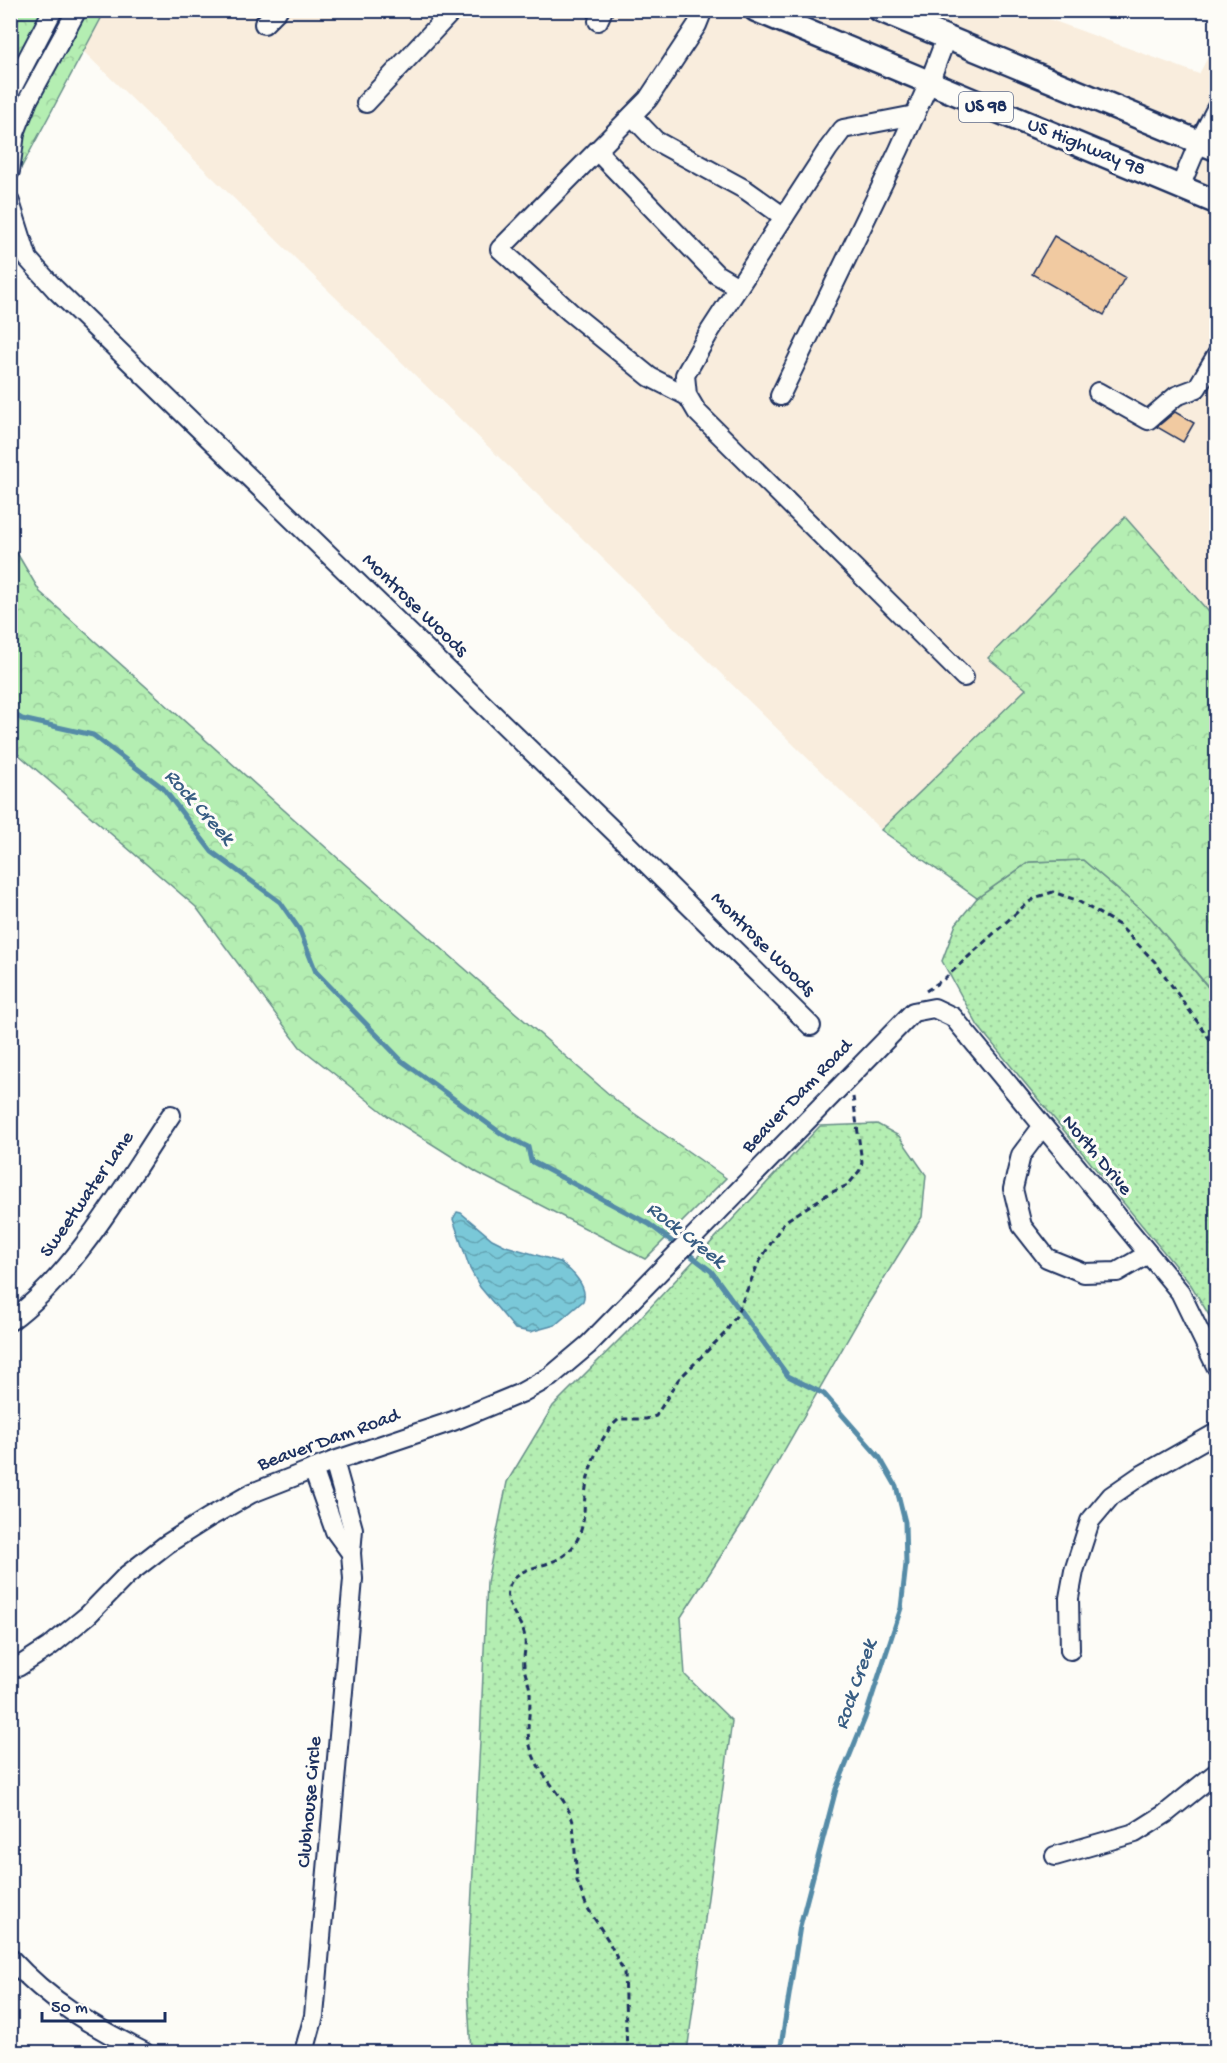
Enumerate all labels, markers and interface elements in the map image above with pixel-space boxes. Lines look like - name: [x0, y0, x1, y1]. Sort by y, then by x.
- road number: US 98: [959, 92, 1013, 122]
- street label: US Highway 98: [1023, 114, 1149, 182]
- street label: Montrose Woods: [356, 550, 472, 663]
- water label: Rock Creek: [158, 765, 240, 853]
- street label: Montrose Woods: [705, 888, 820, 1003]
- street label: Beaver Dam Road: [737, 1034, 860, 1159]
- street label: North Drive: [1056, 1111, 1137, 1201]
- street label: Sweetwater Lane: [36, 1127, 140, 1263]
- water label: Rock Creek: [641, 1197, 732, 1276]
- street label: Beaver Dam Road: [254, 1404, 405, 1478]
- water label: Rock Creek: [830, 1634, 885, 1733]
- street label: Clubhouse Circle: [294, 1735, 328, 1869]
- scale bar: [42, 1985, 165, 2023]
- text: 50 m: [51, 1998, 88, 2019]

